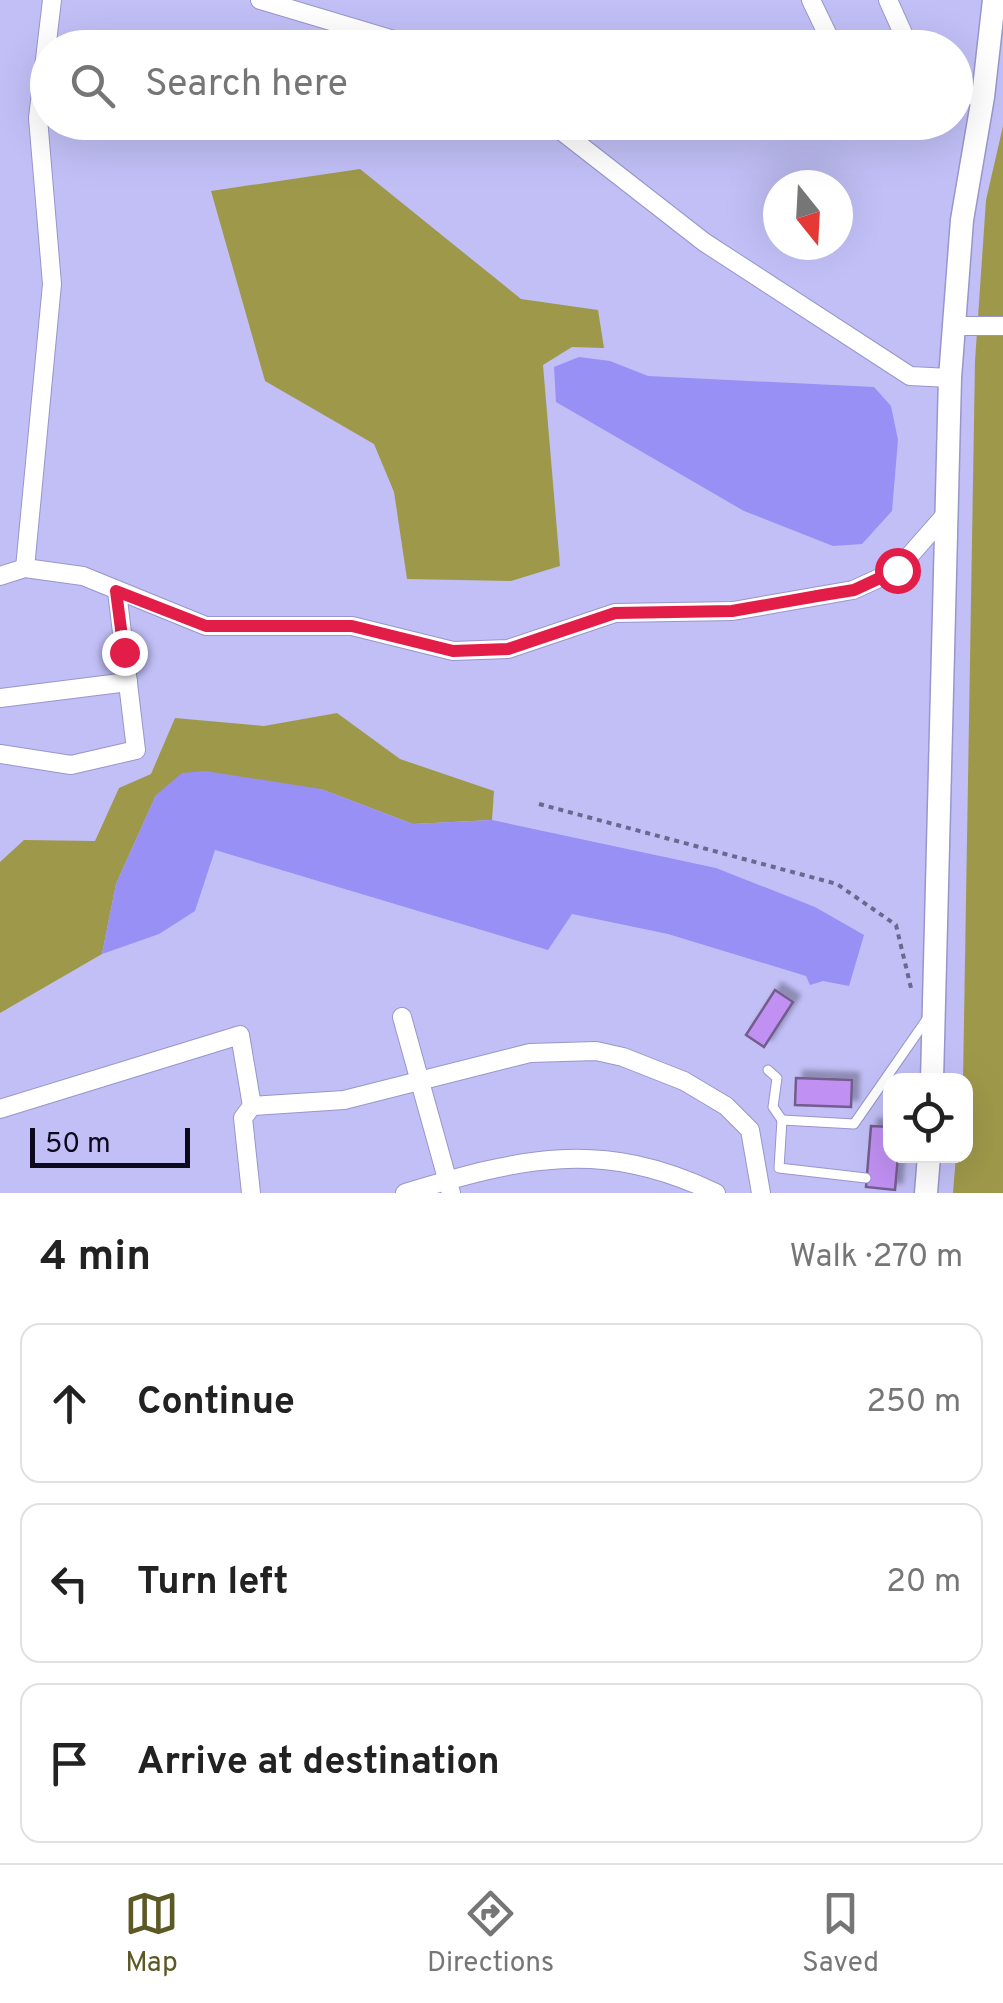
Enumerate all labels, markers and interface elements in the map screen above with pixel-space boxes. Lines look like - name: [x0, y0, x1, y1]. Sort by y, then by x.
- search box: [30, 30, 973, 140]
- icon: search: [65, 58, 120, 113]
- text: Search here: [145, 61, 348, 110]
- north arrow: [763, 170, 853, 260]
- route start: [875, 548, 921, 594]
- route end: [102, 630, 148, 676]
- map controls: [883, 1073, 973, 1163]
- button: locate: [883, 1073, 973, 1163]
- scale bar: [30, 1123, 190, 1168]
- text: 50 m: [45, 1127, 111, 1163]
- text: 4 min: [40, 1232, 151, 1285]
- text: Walk · 270 m: [789, 1238, 963, 1278]
- icon: ahead: [42, 1376, 97, 1431]
- text: Continue: [137, 1379, 295, 1428]
- text: 250 m: [866, 1383, 961, 1423]
- icon: left: [42, 1556, 97, 1611]
- text: Turn left: [137, 1559, 289, 1608]
- text: 20 m: [886, 1563, 961, 1603]
- icon: arrive: [42, 1736, 97, 1791]
- text: Arrive at destination: [137, 1739, 500, 1788]
- tab: Map: [124, 1886, 179, 1982]
- tab: Directions: [427, 1886, 554, 1982]
- tab: Saved: [802, 1886, 879, 1982]

